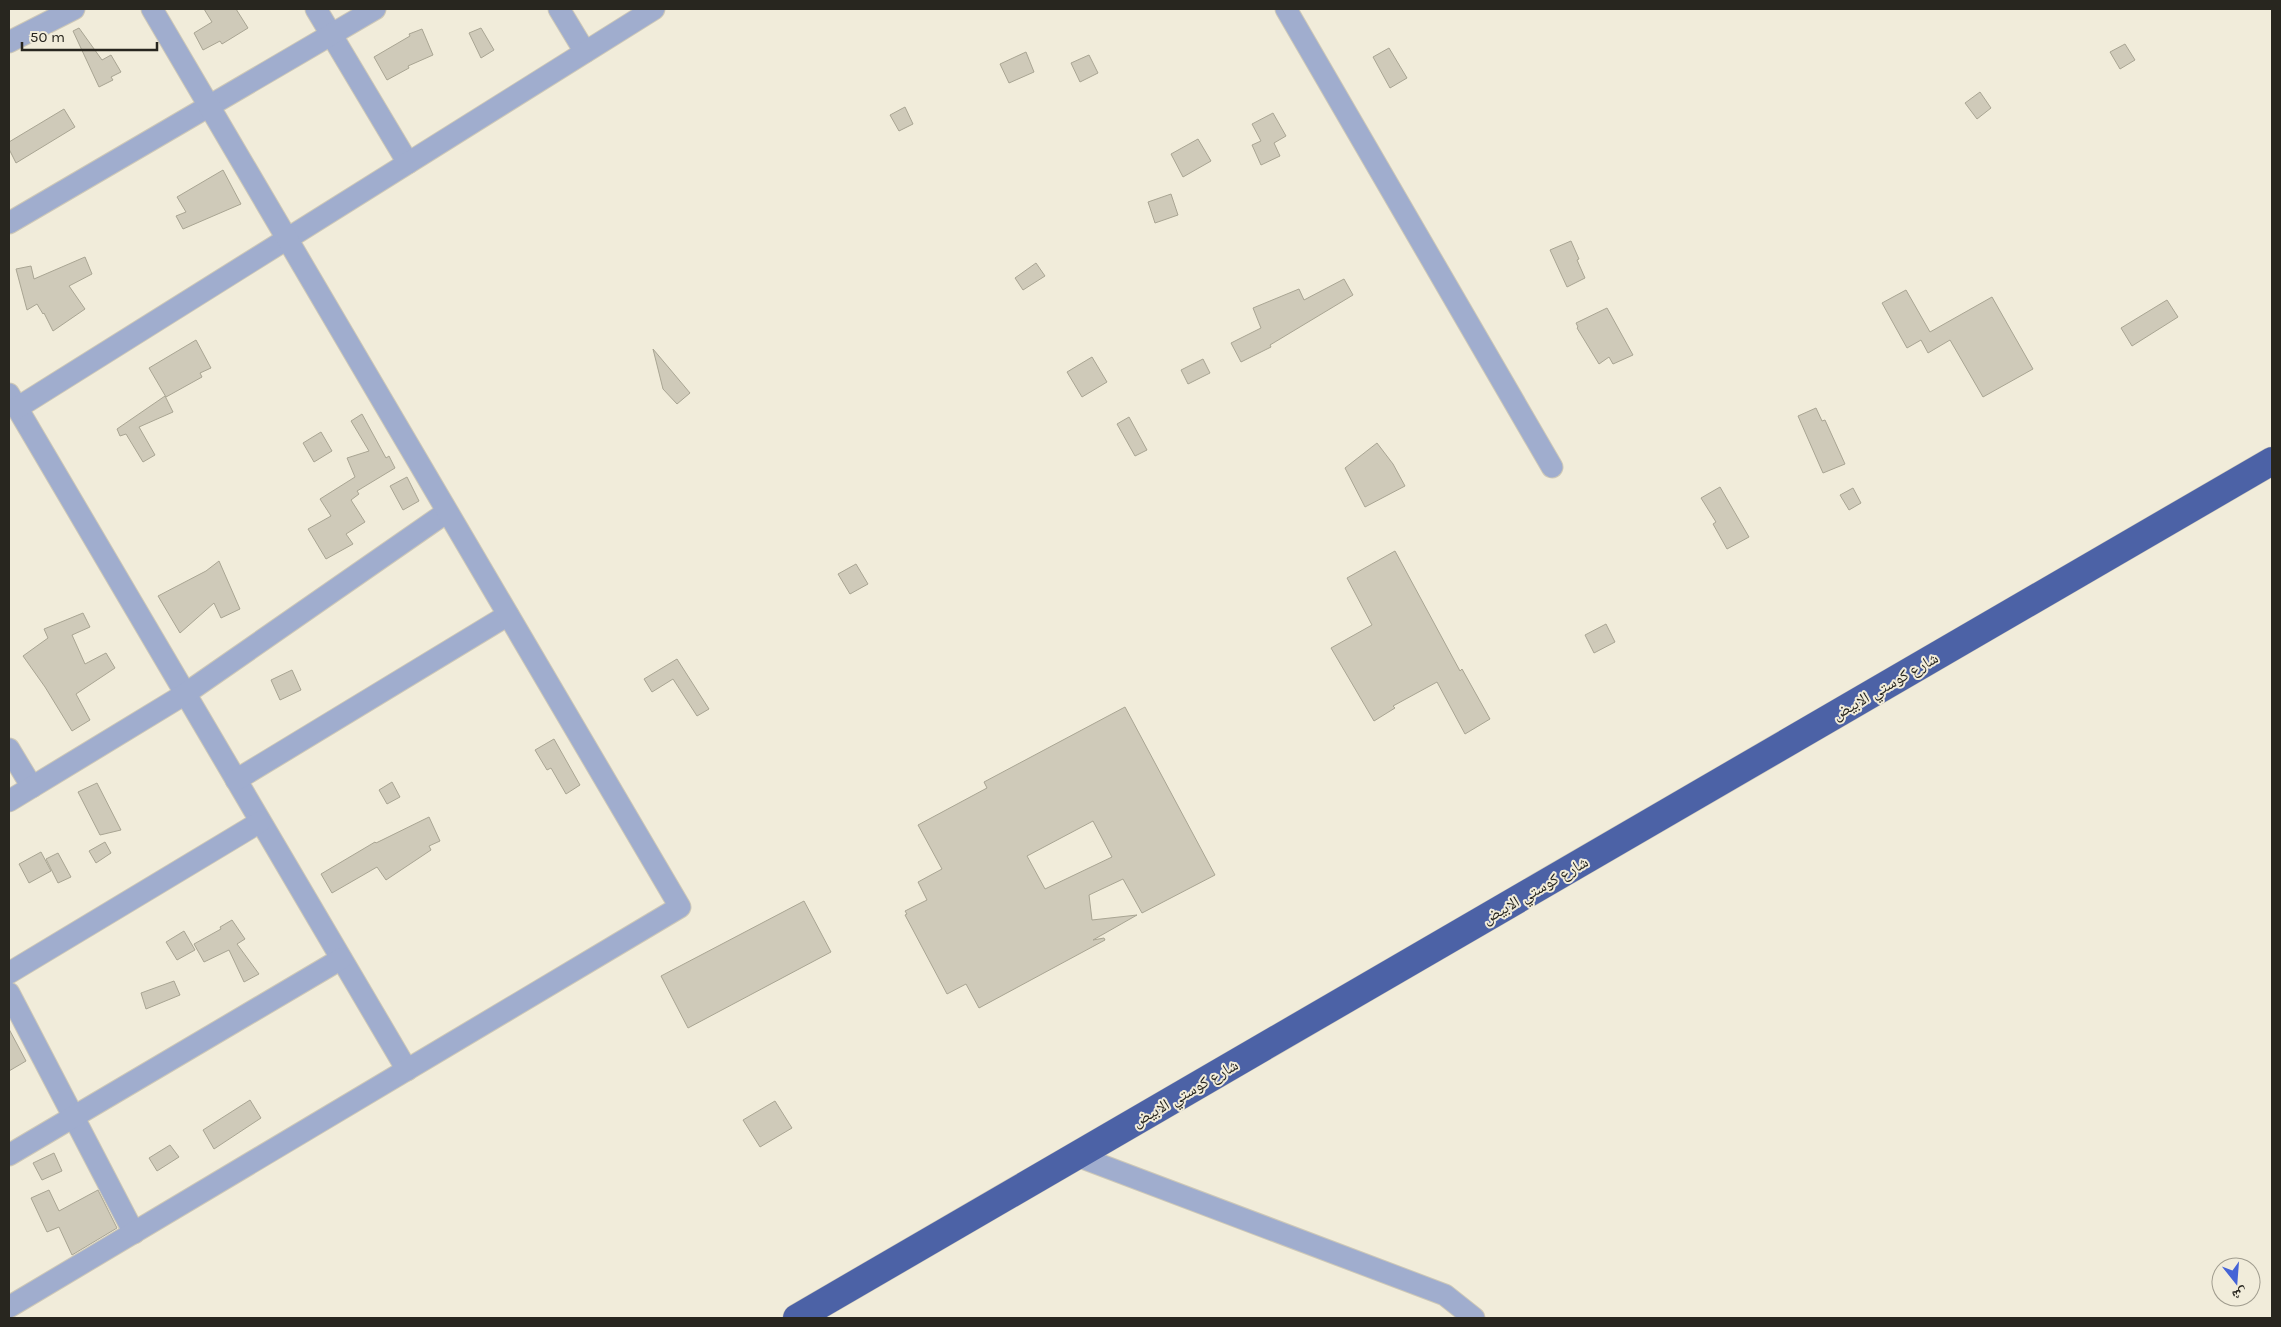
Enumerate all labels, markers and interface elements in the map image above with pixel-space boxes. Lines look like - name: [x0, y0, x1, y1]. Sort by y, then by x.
- scale bar: [22, 20, 158, 52]
- text: 50 m: [30, 28, 65, 46]
- street label: شارع كوستي الابيض: [1829, 648, 1943, 727]
- street label: شارع كوستي الابيض: [1479, 852, 1593, 931]
- street label: شارع كوستي الابيض: [1129, 1055, 1243, 1134]
- north arrow: [2211, 1257, 2261, 1307]
- text: ش: [2230, 1284, 2249, 1304]

